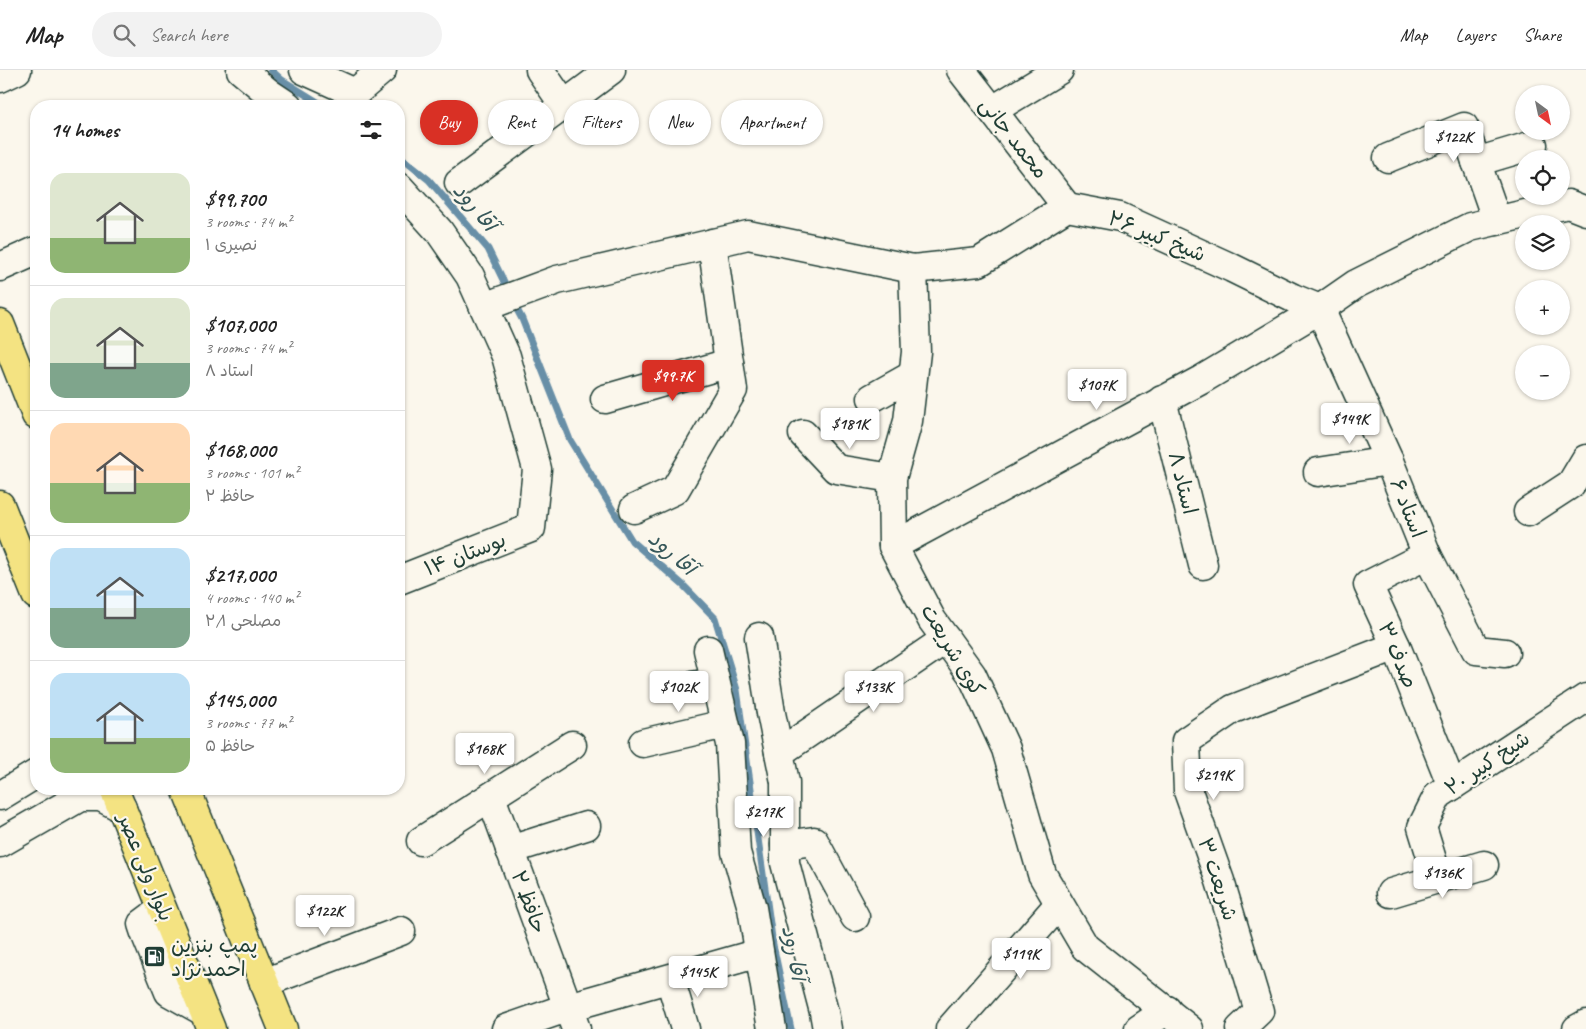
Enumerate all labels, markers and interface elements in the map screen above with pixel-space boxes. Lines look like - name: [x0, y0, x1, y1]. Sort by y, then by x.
- search box: [92, 12, 442, 57]
- text: Map: [25, 20, 62, 50]
- icon: search: [110, 21, 138, 49]
- text: Search here: [150, 23, 228, 47]
- text: Map: [1400, 24, 1428, 46]
- text: Layers: [1456, 24, 1495, 46]
- text: Share: [1523, 24, 1561, 46]
- north arrow: [1515, 85, 1570, 140]
- map controls: [1515, 85, 1570, 400]
- street label: محمد جانی: [973, 92, 1054, 185]
- chip: Buy: [420, 100, 478, 145]
- chip: Rent: [488, 100, 554, 145]
- chip: Filters: [564, 100, 639, 145]
- chip: New: [649, 100, 711, 145]
- chip: Apartment: [721, 100, 823, 145]
- icon: filters: [357, 116, 385, 144]
- text: 14 homes: [50, 117, 119, 143]
- pin: $122K: [1419, 121, 1489, 163]
- text: $122K: [1436, 127, 1472, 147]
- button: locate: [1515, 150, 1570, 205]
- water label: آقا رود: [447, 177, 507, 241]
- text: $99,700: [205, 186, 265, 212]
- icon: home: [90, 193, 150, 253]
- street label: شیخ کبیر ۲۶: [1104, 205, 1210, 268]
- text: 3 rooms · 74 m²: [205, 212, 291, 232]
- button: layers: [1515, 215, 1570, 270]
- text: نصیری ۱: [205, 235, 257, 255]
- button: +: [1515, 280, 1570, 335]
- text: $107,000: [205, 312, 275, 338]
- icon: home: [90, 318, 150, 378]
- text: 3 rooms · 74 m²: [205, 338, 291, 358]
- button: −: [1515, 345, 1570, 400]
- pin: $99.7K: [632, 360, 714, 402]
- text: استاد ۸: [205, 361, 254, 381]
- text: $99.7K: [653, 366, 693, 386]
- pin: $107K: [1062, 368, 1132, 411]
- text: $107K: [1079, 375, 1115, 395]
- pin: $149K: [1315, 402, 1385, 445]
- pin: $181K: [815, 408, 885, 450]
- text: $149K: [1332, 409, 1368, 429]
- text: $181K: [832, 414, 868, 434]
- text: $168,000: [205, 437, 276, 463]
- icon: home: [90, 443, 150, 503]
- street label: استاد ۸: [1163, 449, 1203, 517]
- text: 3 rooms · 101 m²: [205, 463, 299, 483]
- street label: استاد ۶: [1384, 475, 1432, 541]
- text: حافظ ۲: [205, 486, 255, 506]
- water label: آقا رود: [642, 524, 706, 585]
- street label: بوستان ۱۴: [420, 526, 510, 582]
- text: $217,000: [205, 562, 275, 588]
- icon: home: [90, 568, 150, 628]
- text: 4 rooms · 140 m²: [205, 588, 299, 608]
- street label: کوی شریعت: [915, 599, 991, 701]
- text: مصلحی ۲/۱: [205, 611, 281, 631]
- street label: صدف ۳: [1372, 618, 1424, 692]
- pin: $102K: [644, 670, 714, 713]
- pin: $133K: [839, 670, 909, 713]
- text: $102K: [661, 677, 697, 697]
- text: $133K: [856, 677, 892, 697]
- text: $145,000: [205, 687, 275, 713]
- icon: home: [90, 693, 150, 753]
- text: 3 rooms · 77 m²: [205, 713, 291, 733]
- street label: شیخ کبیر ۲۰: [1439, 725, 1535, 802]
- pin: $168K: [450, 732, 520, 775]
- text: حافظ ۵: [205, 736, 255, 756]
- text: $168K: [466, 739, 504, 759]
- pin: $219K: [1179, 758, 1249, 801]
- text: $219K: [1196, 765, 1232, 785]
- pin: $217K: [729, 796, 799, 838]
- text: $217K: [746, 802, 782, 822]
- street label: بلوار ولی عصر: [111, 807, 179, 925]
- street label: شریعت ۳: [1192, 834, 1244, 924]
- pin: $136K: [1408, 856, 1478, 899]
- text: $136K: [1424, 863, 1462, 883]
- street label: حافظ ۲: [506, 867, 552, 937]
- pin: $122K: [290, 894, 360, 937]
- text: $122K: [307, 901, 343, 921]
- water label: آقا رود: [775, 923, 814, 988]
- place label: پمپ بنزین احمدنژاد: [171, 932, 258, 982]
- pin: $119K: [986, 938, 1056, 980]
- text: $119K: [1003, 944, 1039, 964]
- fuel station icon: پمپ بنزین احمدنژاد: [143, 945, 167, 969]
- pin: $145K: [663, 956, 733, 998]
- text: $145K: [680, 962, 716, 982]

